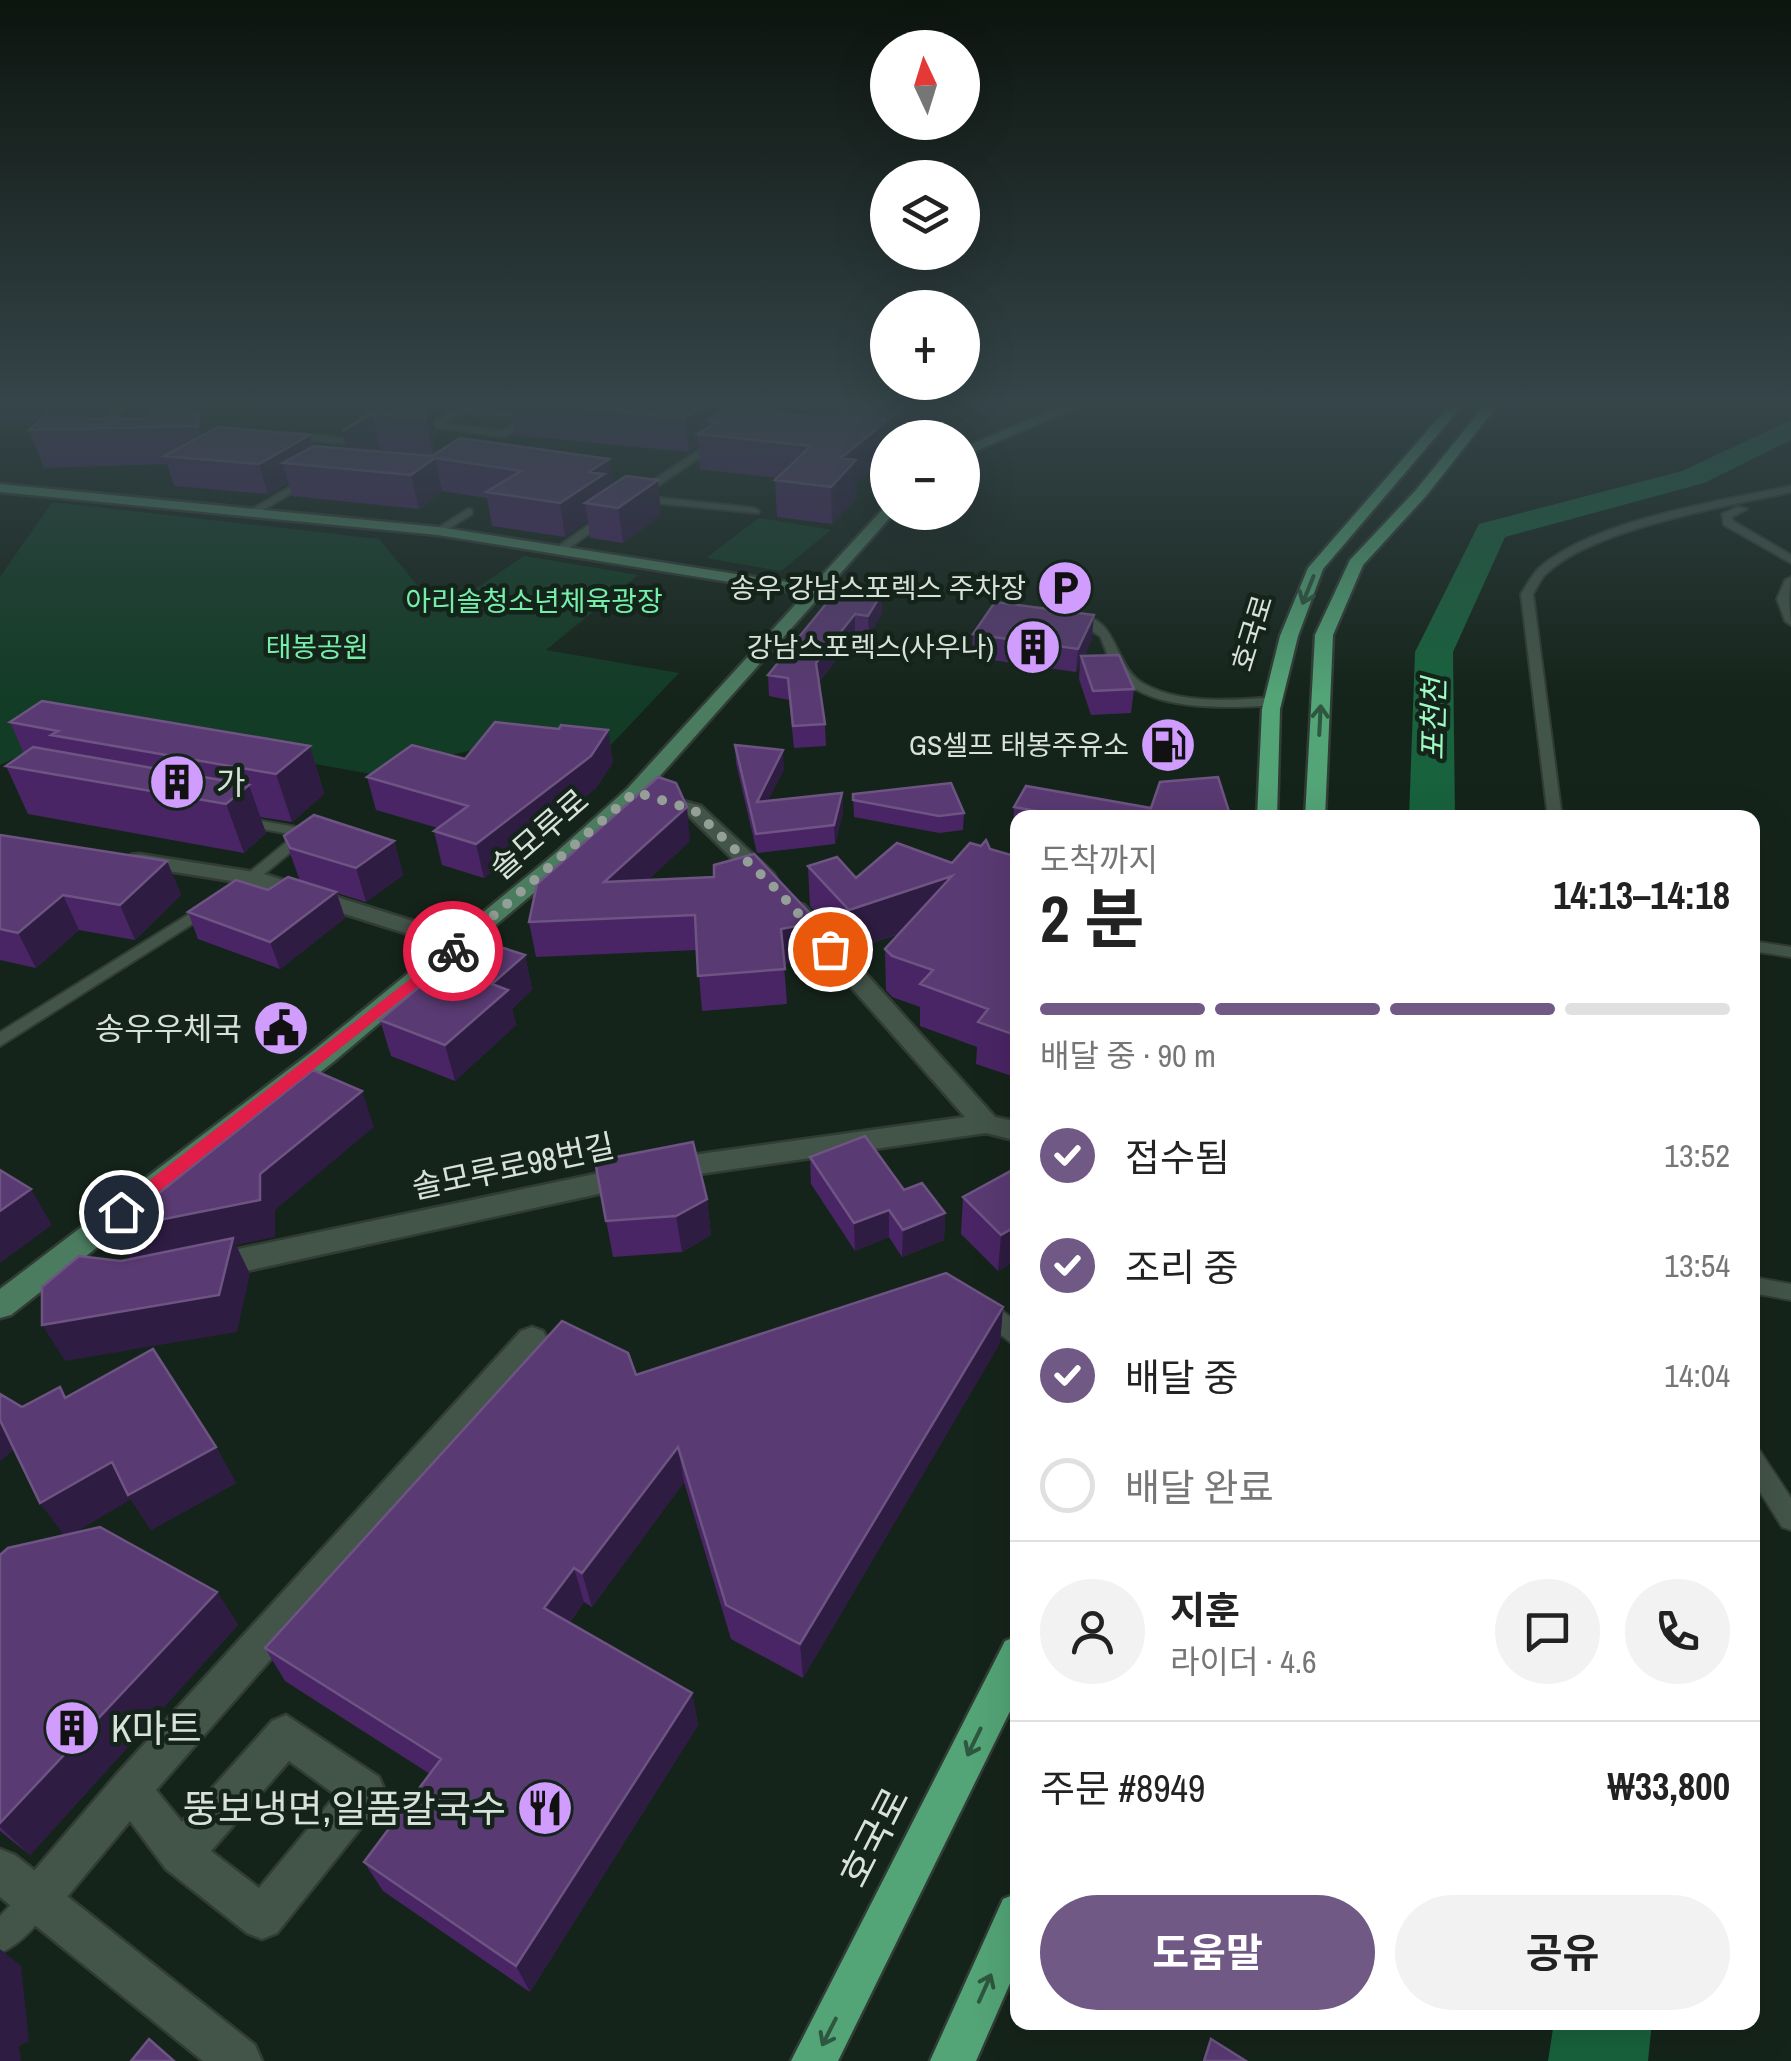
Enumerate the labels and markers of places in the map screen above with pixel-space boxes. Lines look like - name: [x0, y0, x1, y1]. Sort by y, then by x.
- parking icon: 송우 강남스포렉스 주차장: [1035, 558, 1095, 618]
- place label: 송우 강남스포렉스 주차장: [730, 569, 1026, 607]
- building icon: 강남스포렉스(사우나): [1003, 617, 1063, 677]
- place label: 강남스포렉스(사우나): [747, 628, 994, 666]
- fuel station icon: GS셀프 태봉주유소: [1138, 715, 1198, 775]
- place label: GS셀프 태봉주유소: [909, 726, 1129, 764]
- building icon: 가: [147, 752, 207, 812]
- place label: 가: [216, 761, 245, 804]
- pin: [788, 907, 873, 992]
- public building icon: 송우우체국: [251, 998, 311, 1058]
- place label: 송우우체국: [95, 1007, 242, 1050]
- pin: [79, 1170, 164, 1255]
- building icon: K마트: [42, 1698, 102, 1758]
- place label: K마트: [111, 1703, 202, 1754]
- restaurant icon: 뚱보냉면,일품칼국수: [515, 1778, 575, 1838]
- place label: 뚱보냉면,일품칼국수: [183, 1783, 506, 1834]

